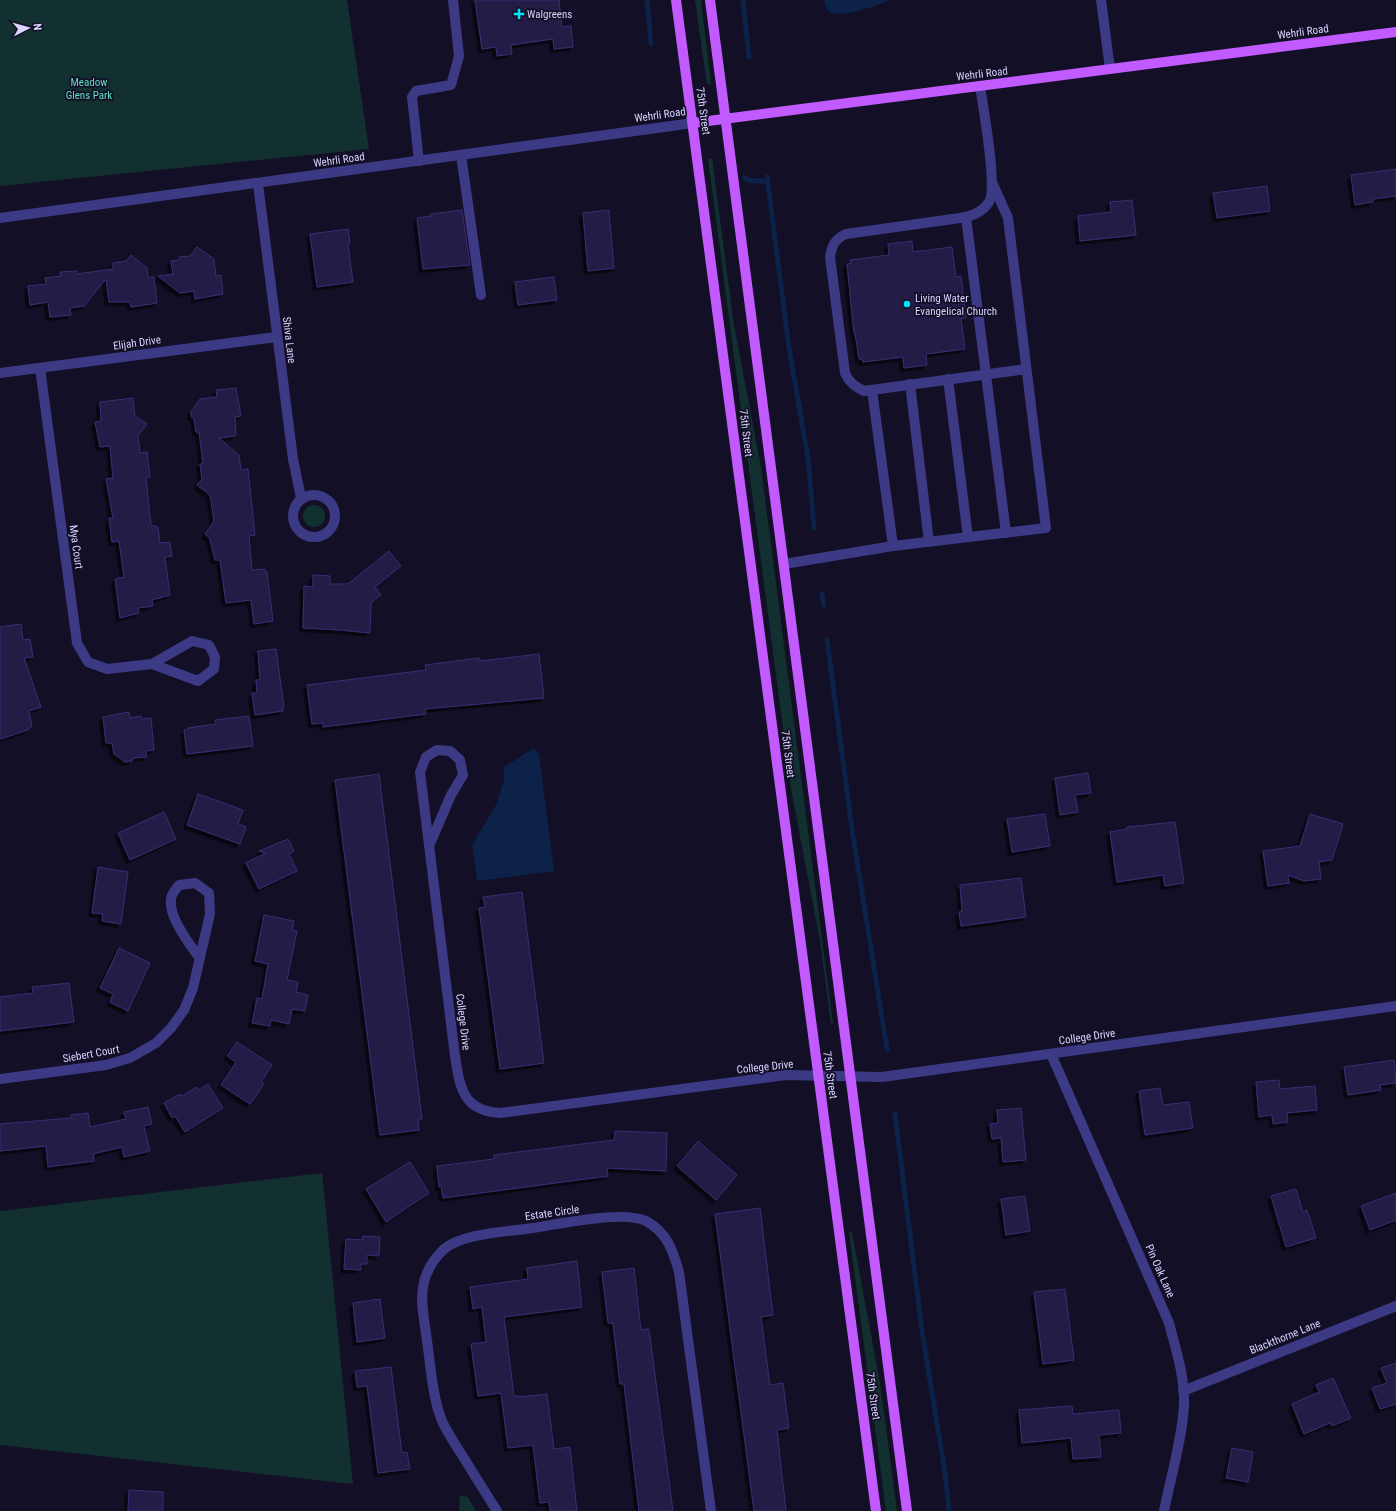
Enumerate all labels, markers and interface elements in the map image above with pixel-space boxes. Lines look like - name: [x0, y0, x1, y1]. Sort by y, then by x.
- north arrow: [8, 8, 48, 48]
- place label: Walgreens: [527, 8, 572, 21]
- marker: Walgreens: [514, 9, 524, 19]
- street label: Wehrli Road: [1276, 22, 1330, 42]
- text: N: [31, 23, 44, 31]
- street label: Wehrli Road: [956, 64, 1008, 84]
- park label: Meadow Glens Park: [66, 76, 112, 102]
- street label: 75th Street: [693, 86, 713, 136]
- street label: Wehrli Road: [633, 105, 687, 125]
- street label: Wehrli Road: [312, 150, 366, 170]
- place label: Living Water Evangelical Church: [915, 292, 997, 318]
- marker: Living Water Evangelical Church: [902, 299, 912, 309]
- street label: Shiva Lane: [280, 316, 298, 364]
- street label: Elijah Drive: [112, 333, 162, 353]
- street label: 75th Street: [737, 409, 755, 457]
- street label: Mya Court: [66, 524, 86, 570]
- street label: 75th Street: [779, 730, 797, 778]
- street label: College Drive: [453, 993, 473, 1051]
- street label: College Drive: [1058, 1027, 1116, 1047]
- street label: Siebert Court: [62, 1043, 120, 1065]
- street label: 75th Street: [820, 1050, 840, 1100]
- street label: College Drive: [736, 1058, 794, 1076]
- street label: Estate Circle: [524, 1203, 580, 1223]
- street label: Pin Oak Lane: [1143, 1242, 1177, 1300]
- street label: Blackthorne Lane: [1248, 1317, 1322, 1357]
- street label: 75th Street: [863, 1371, 883, 1421]

